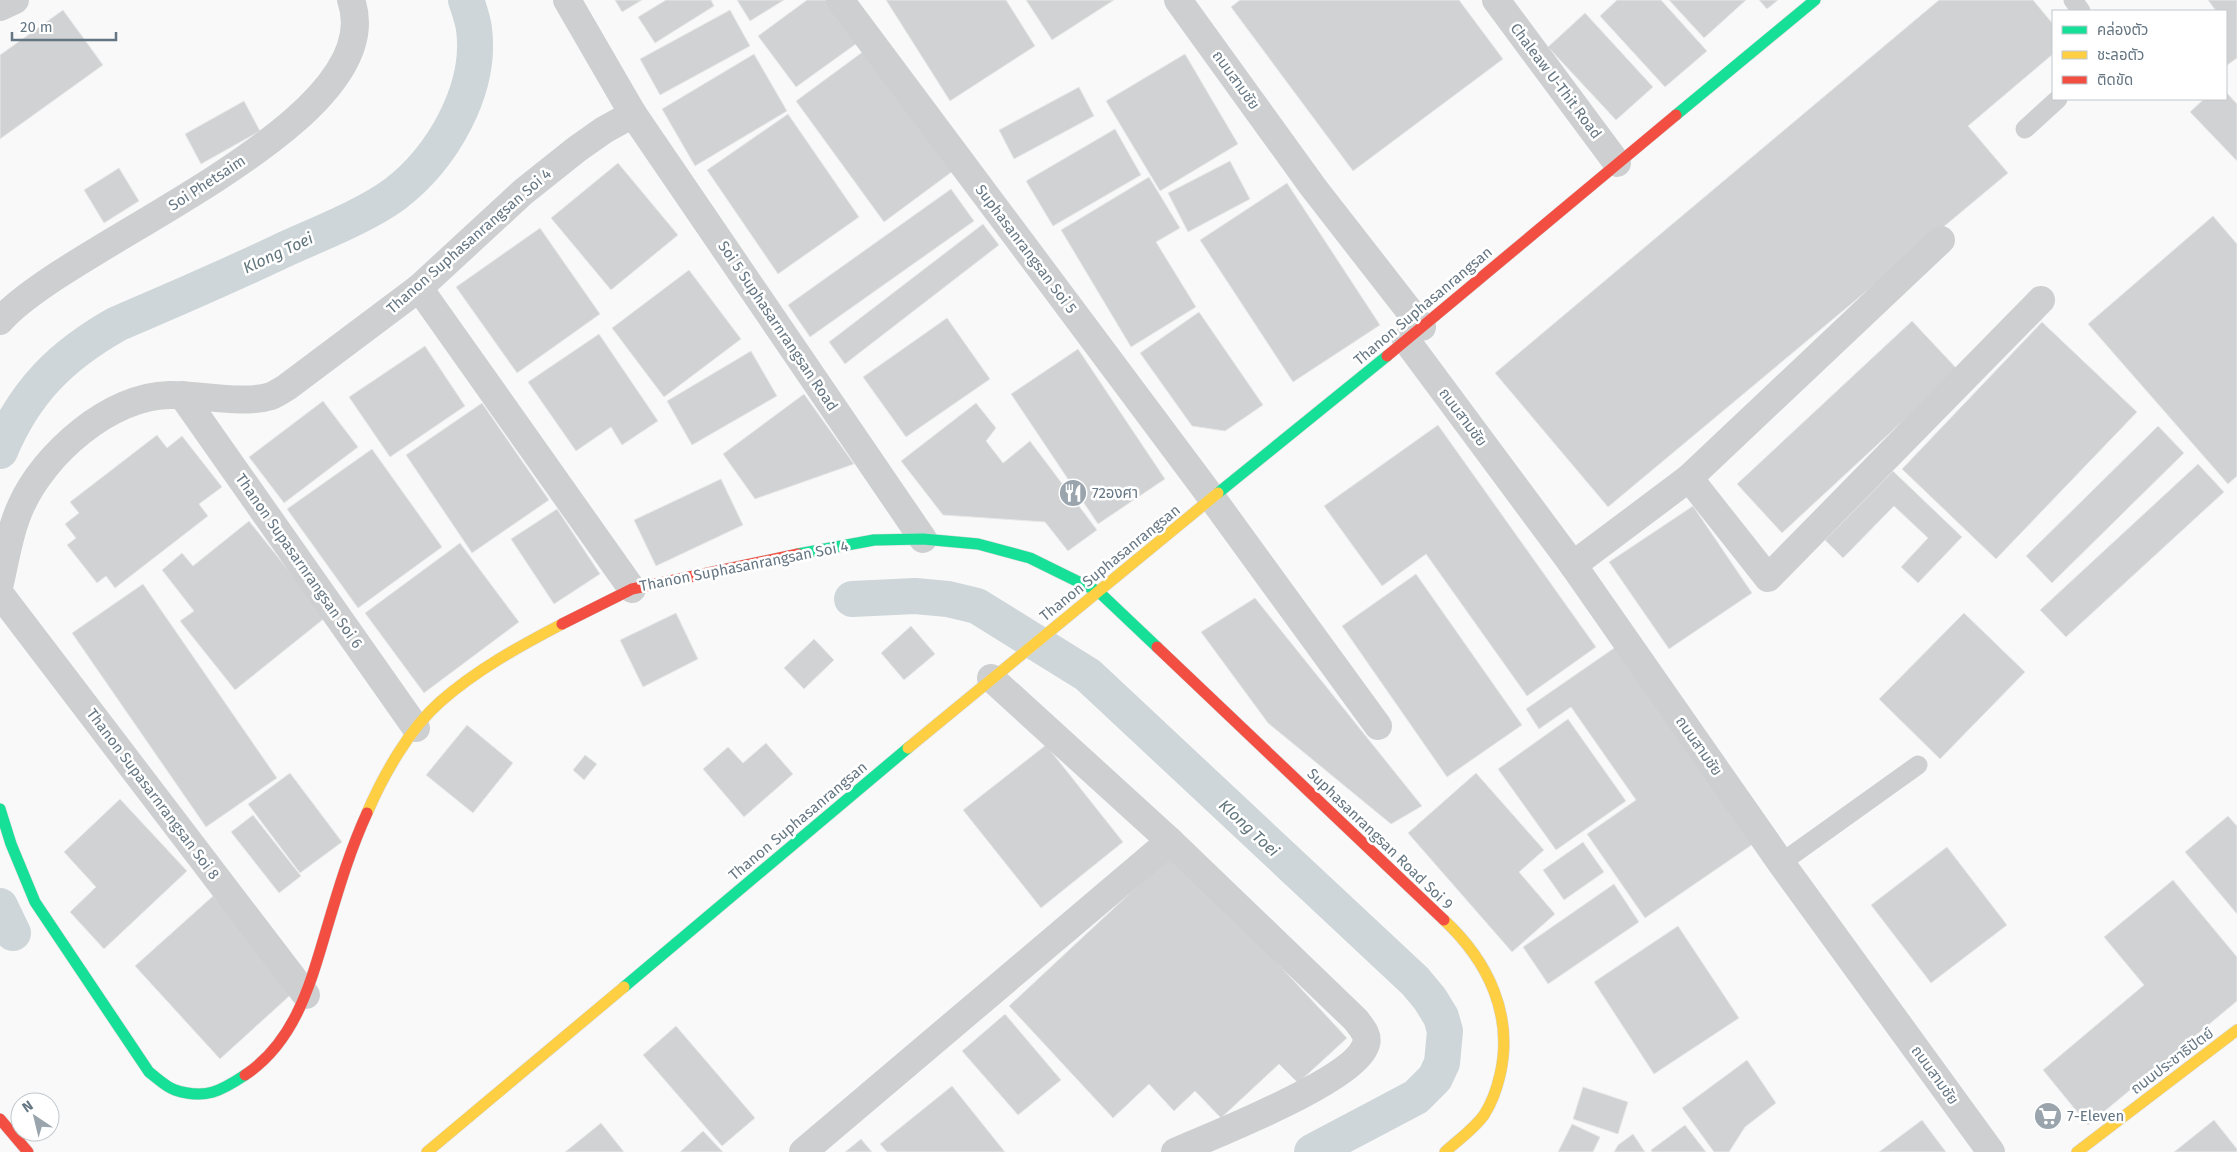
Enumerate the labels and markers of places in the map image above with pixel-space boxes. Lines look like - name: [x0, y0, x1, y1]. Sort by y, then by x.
- restaurant icon: 72องศา: [1058, 478, 1088, 508]
- place label: 72องศา: [1092, 484, 1138, 502]
- supermarket icon: 7-Eleven: [2033, 1101, 2063, 1131]
- place label: 7-Eleven: [2067, 1107, 2124, 1125]

